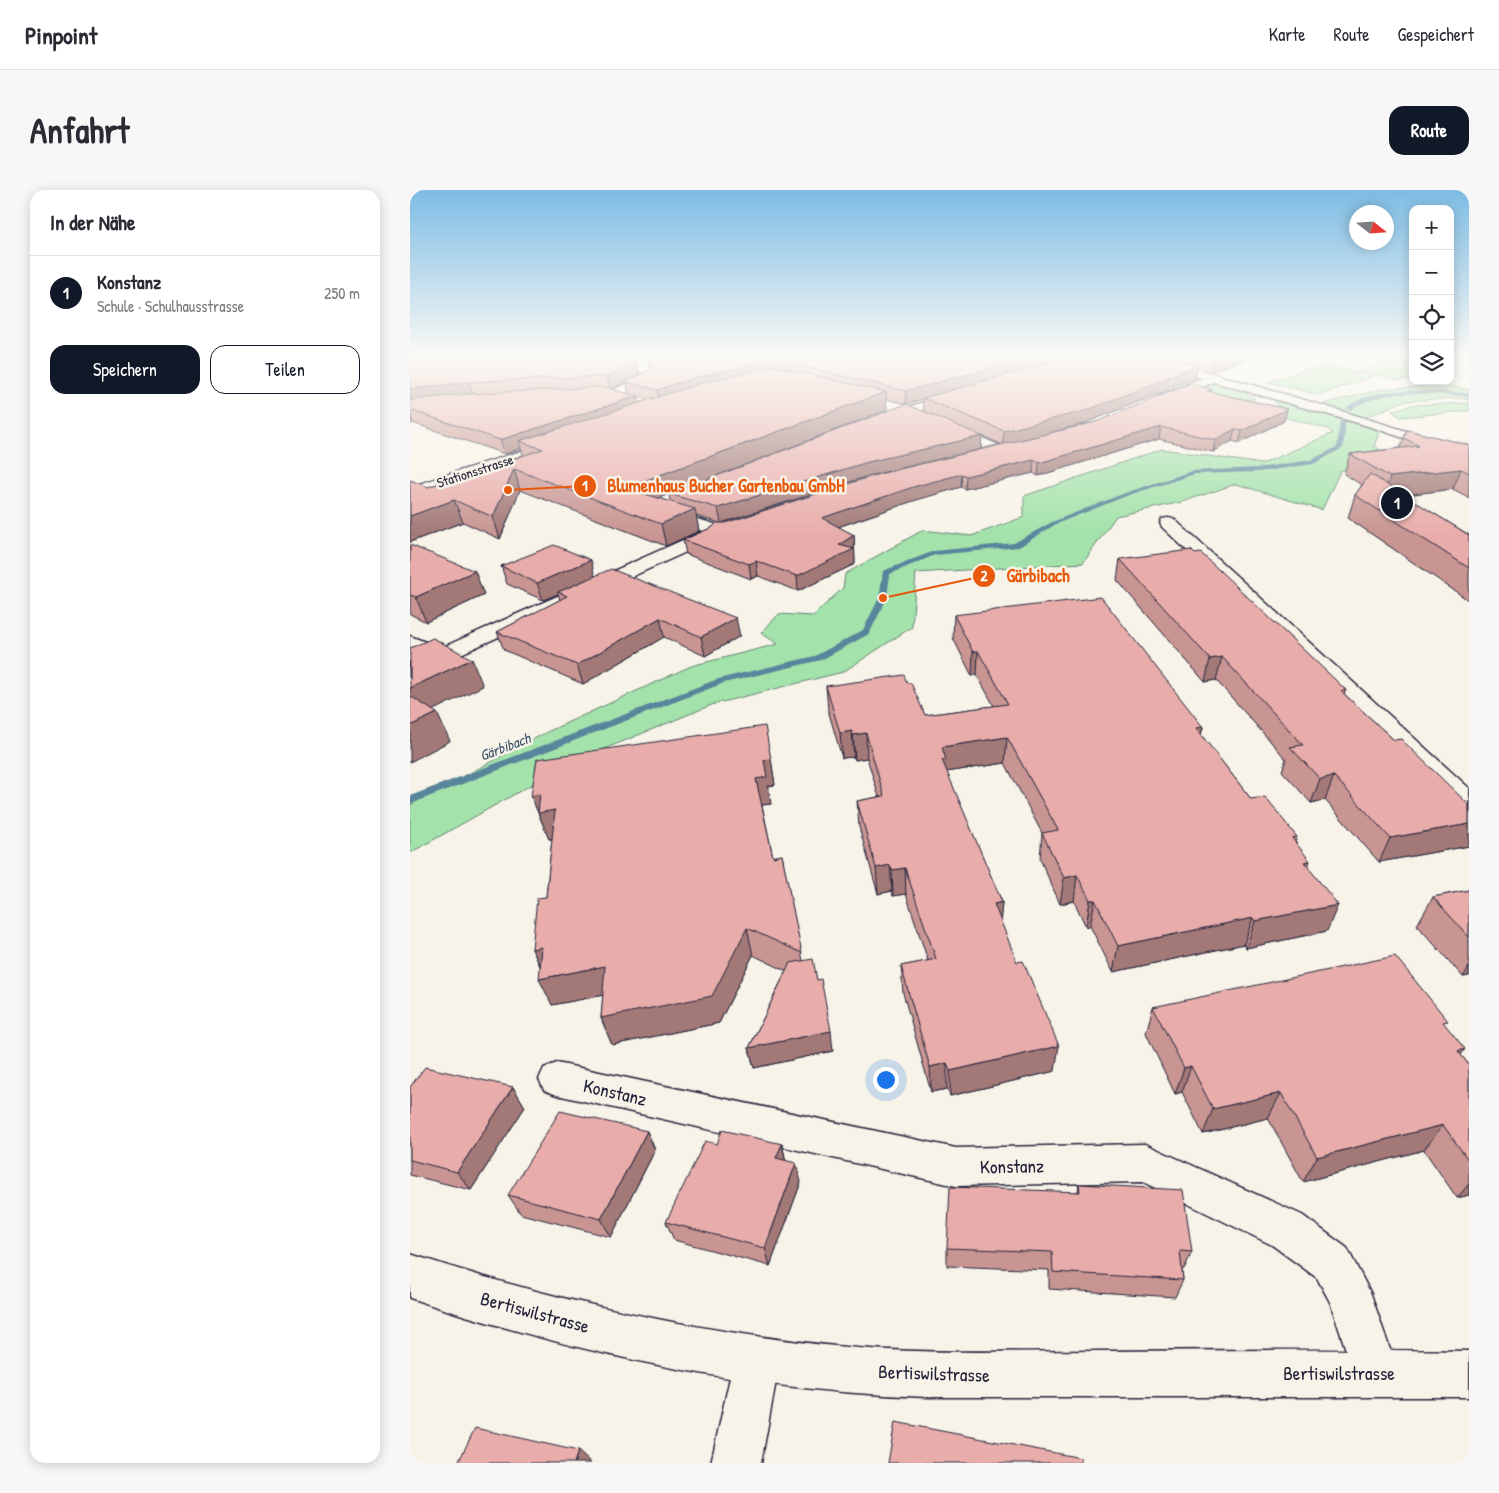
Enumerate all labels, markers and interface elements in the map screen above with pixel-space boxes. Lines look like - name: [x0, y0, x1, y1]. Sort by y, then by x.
- text: Pinpoint: [25, 19, 97, 51]
- text: Karte: [1269, 22, 1306, 47]
- text: Route: [1334, 22, 1370, 47]
- text: Gespeichert: [1398, 22, 1474, 47]
- button: Route: [1389, 106, 1469, 155]
- text: Anfahrt: [30, 107, 129, 154]
- north arrow: [1349, 205, 1394, 250]
- map controls: [1409, 205, 1454, 385]
- button: +: [1409, 205, 1454, 250]
- text: In der Nähe: [50, 208, 135, 237]
- button: −: [1409, 250, 1454, 295]
- text: Konstanz: [97, 269, 161, 295]
- text: 1: [63, 282, 69, 304]
- text: 250 m: [324, 282, 360, 304]
- text: Schule · Schulhausstrasse: [97, 295, 244, 317]
- button: locate: [1409, 295, 1454, 340]
- button: layers: [1409, 340, 1454, 385]
- button: Speichern: [50, 345, 200, 394]
- button: Teilen: [210, 345, 360, 394]
- street label: Stationsstrasse: [434, 449, 516, 492]
- callout: Blumenhaus Bucher Gartenbau GmbH: [572, 469, 854, 502]
- text: Blumenhaus Bucher Gartenbau GmbH: [607, 473, 845, 498]
- text: 1: [582, 475, 588, 496]
- pin: 1: [1381, 484, 1413, 522]
- callout: Gärbibach: [971, 559, 1080, 592]
- text: Gärbibach: [1006, 563, 1070, 588]
- text: 2: [980, 565, 988, 586]
- water label: Gärbibach: [477, 727, 535, 766]
- your location: [873, 1067, 899, 1093]
- street label: Konstanz: [581, 1072, 649, 1112]
- street label: Konstanz: [980, 1152, 1044, 1180]
- street label: Bertiswilstrasse: [478, 1285, 593, 1339]
- street label: Bertiswilstrasse: [878, 1358, 991, 1388]
- street label: Bertiswilstrasse: [1283, 1360, 1395, 1386]

